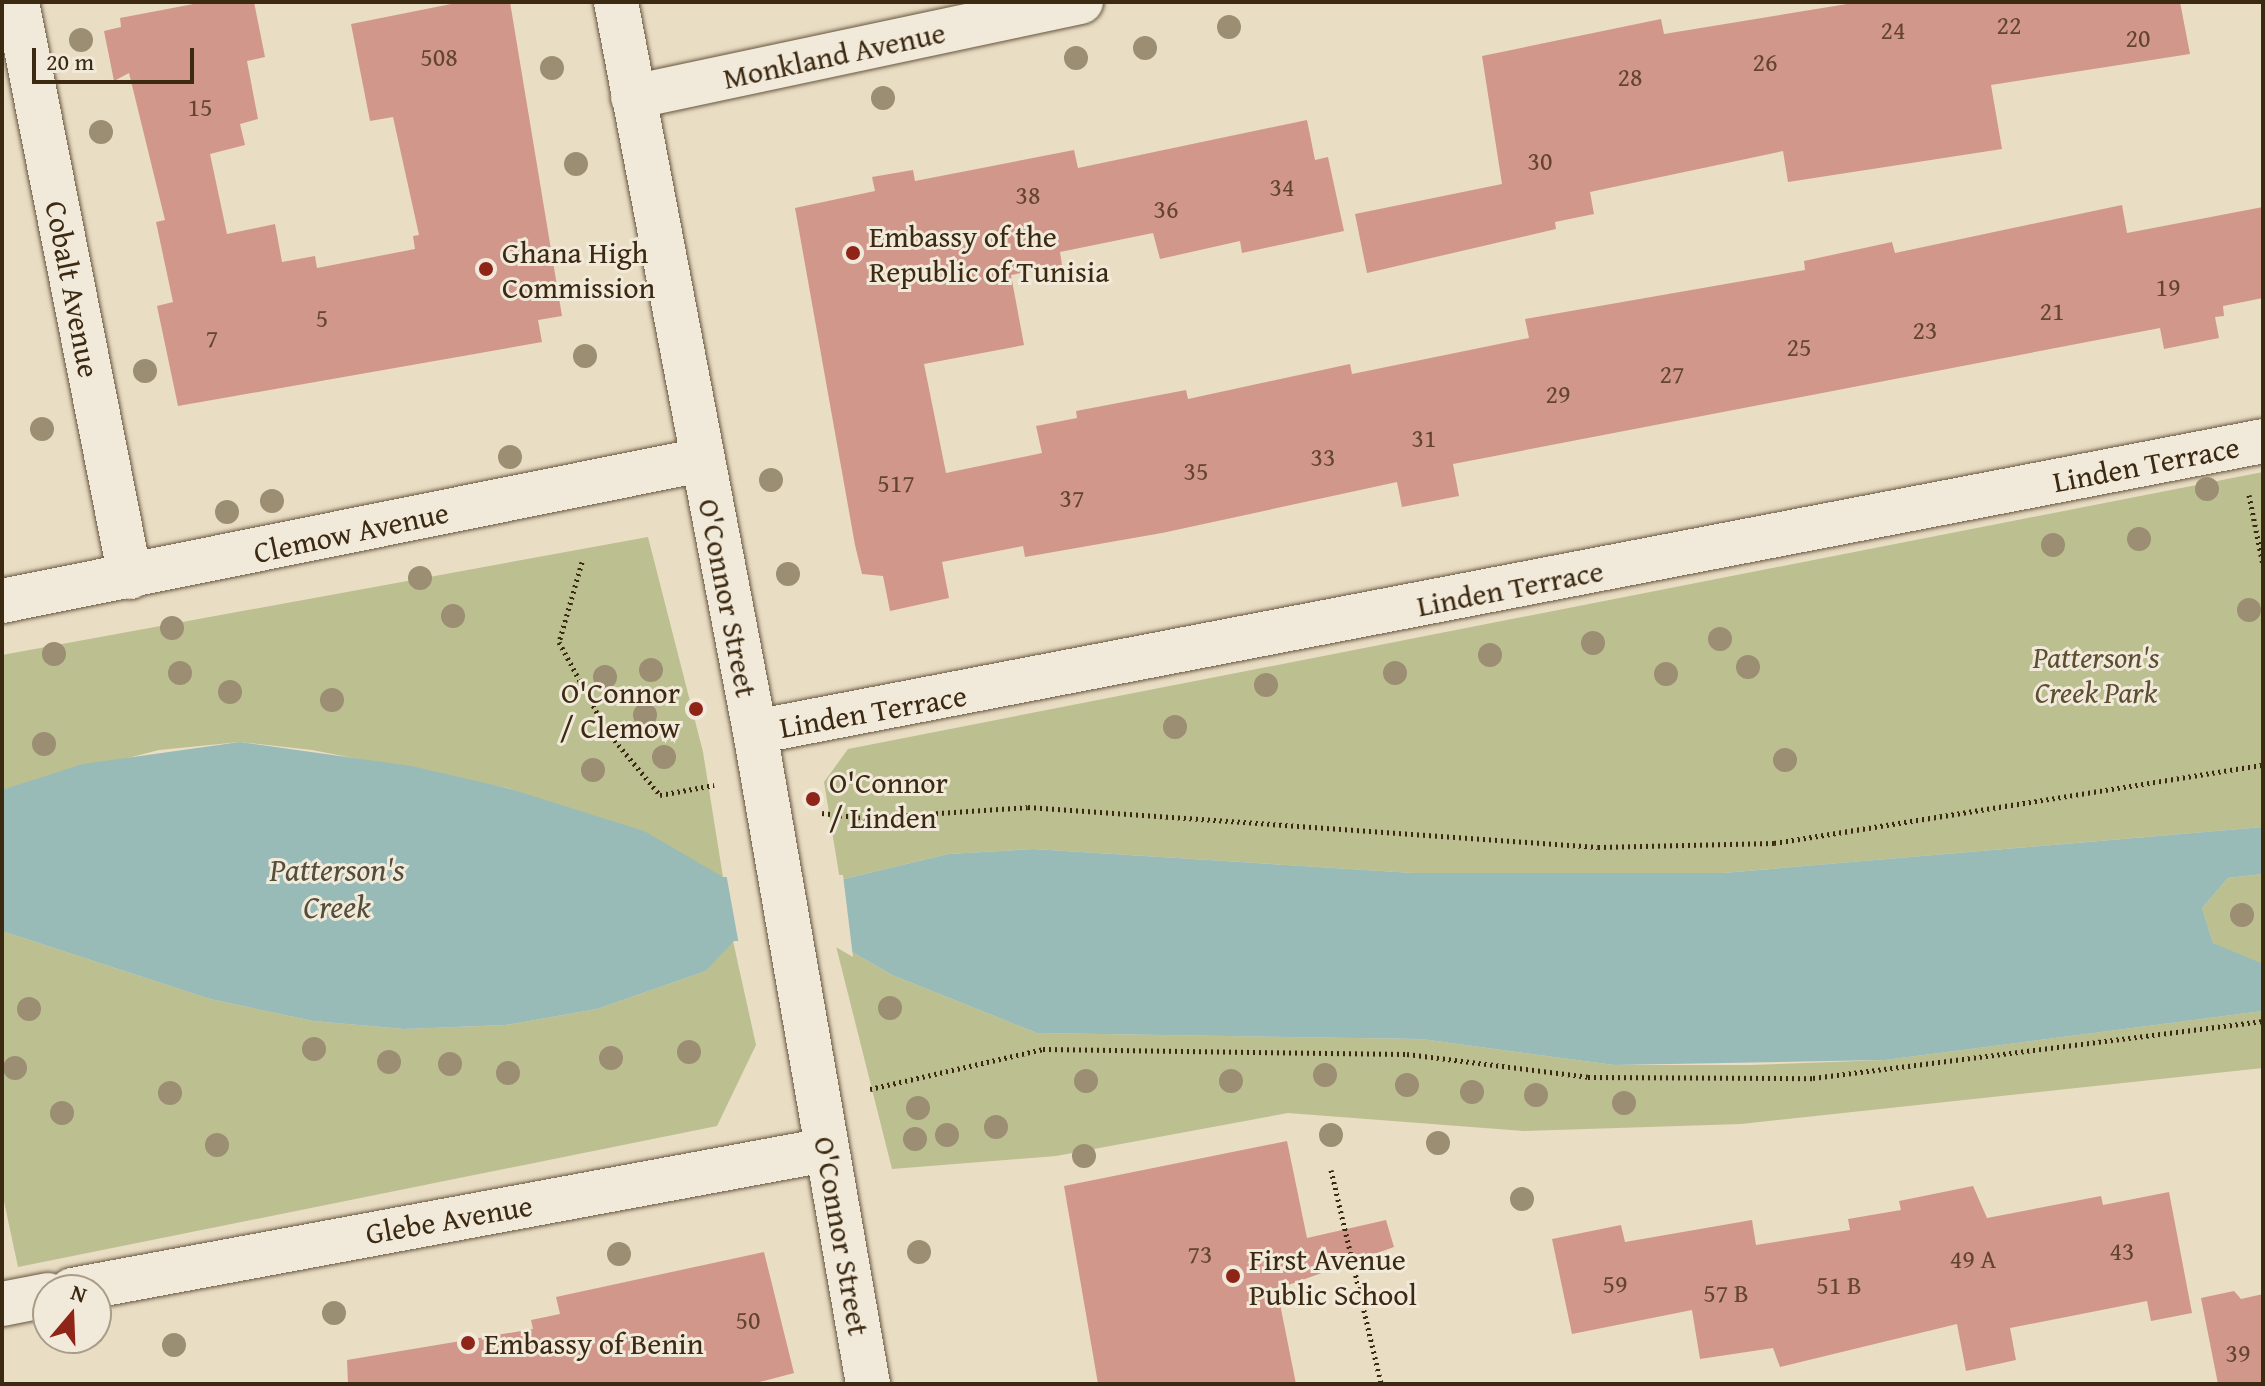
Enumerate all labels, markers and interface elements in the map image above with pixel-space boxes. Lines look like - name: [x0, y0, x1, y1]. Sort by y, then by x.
- house number: 22: [1996, 9, 2022, 41]
- street label: Monkland Avenue: [720, 14, 948, 96]
- house number: 24: [1880, 14, 1906, 46]
- house number: 20: [2125, 22, 2151, 54]
- scale bar: [36, 32, 198, 82]
- house number: 508: [420, 41, 458, 73]
- text: 20 m: [46, 44, 94, 79]
- house number: 26: [1752, 46, 1778, 78]
- house number: 28: [1617, 61, 1643, 93]
- house number: 15: [187, 91, 213, 123]
- house number: 30: [1527, 145, 1553, 177]
- house number: 34: [1269, 171, 1295, 203]
- house number: 38: [1015, 179, 1041, 211]
- house number: 36: [1153, 193, 1179, 225]
- street label: Cobalt Avenue: [38, 198, 108, 380]
- place label: Embassy of the Republic of Tunisia: [869, 218, 1109, 288]
- place label: Ghana High Commission: [502, 234, 655, 304]
- marker: Embassy of the Republic of Tunisia: [844, 244, 862, 262]
- marker: Ghana High Commission: [477, 260, 495, 278]
- house number: 19: [2155, 271, 2181, 303]
- house number: 21: [2039, 295, 2065, 327]
- house number: 5: [316, 302, 328, 334]
- house number: 23: [1912, 314, 1938, 346]
- house number: 7: [206, 322, 218, 354]
- house number: 25: [1786, 331, 1812, 363]
- house number: 27: [1659, 358, 1685, 390]
- house number: 29: [1545, 378, 1571, 410]
- house number: 31: [1411, 422, 1437, 454]
- street label: Linden Terrace: [2050, 428, 2242, 500]
- house number: 33: [1310, 441, 1336, 473]
- house number: 35: [1183, 455, 1209, 487]
- house number: 517: [877, 467, 915, 499]
- house number: 37: [1059, 482, 1085, 514]
- street label: Clemow Avenue: [250, 494, 452, 570]
- street label: O'Connor Street: [691, 496, 765, 700]
- street label: Linden Terrace: [1414, 552, 1606, 624]
- park label: Patterson's Creek Park: [2033, 639, 2159, 710]
- place label: O'Connor / Clemow: [560, 674, 680, 744]
- street label: Linden Terrace: [777, 677, 969, 745]
- marker: O'Connor / Clemow: [687, 700, 705, 718]
- place label: O'Connor / Linden: [829, 764, 948, 834]
- marker: O'Connor / Linden: [804, 790, 822, 808]
- water label: Patterson's Creek: [269, 852, 405, 927]
- street label: O'Connor Street: [807, 1134, 877, 1338]
- street label: Glebe Avenue: [363, 1187, 535, 1251]
- house number: 43: [2109, 1235, 2135, 1267]
- house number: 73: [1187, 1238, 1213, 1270]
- place label: First Avenue Public School: [1249, 1241, 1417, 1312]
- house number: 49 A: [1950, 1243, 1996, 1275]
- marker: First Avenue Public School: [1224, 1267, 1242, 1285]
- house number: 59: [1602, 1268, 1628, 1300]
- house number: 51 B: [1816, 1269, 1862, 1301]
- north arrow: [32, 1274, 112, 1354]
- text: N: [67, 1276, 91, 1311]
- house number: 57 B: [1703, 1277, 1749, 1309]
- house number: 50: [735, 1304, 761, 1336]
- place label: Embassy of Benin: [484, 1325, 703, 1361]
- marker: Embassy of Benin: [459, 1334, 477, 1352]
- house number: 39: [2225, 1337, 2251, 1369]

